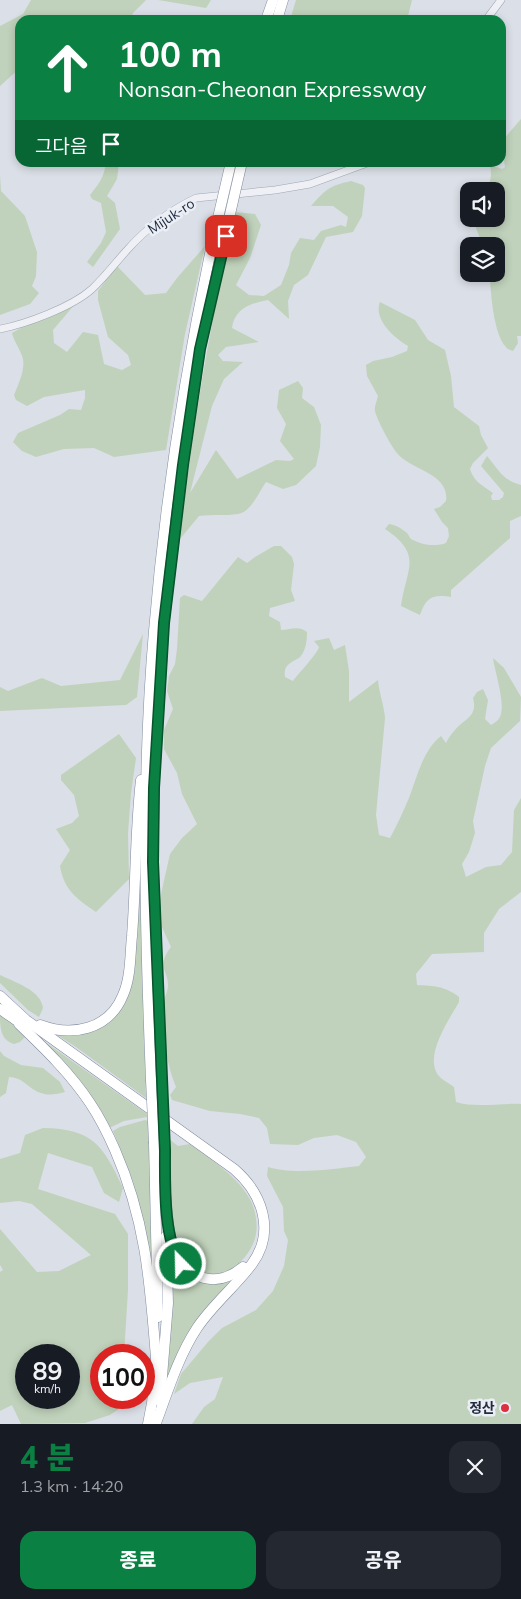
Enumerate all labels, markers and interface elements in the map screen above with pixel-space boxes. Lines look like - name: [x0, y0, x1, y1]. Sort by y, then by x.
- text: 100 m: [118, 32, 222, 76]
- icon: ahead: [35, 35, 100, 100]
- text: Nonsan-Cheonan Expressway: [118, 75, 427, 103]
- icon: arrive: [97, 130, 125, 158]
- text: 그다음: [35, 134, 87, 158]
- map controls: [460, 182, 505, 282]
- button: sound: [460, 182, 505, 227]
- street label: Mijuk-ro: [144, 194, 198, 238]
- pin: [205, 215, 247, 257]
- icon: arrive: [212, 222, 240, 250]
- button: layers: [460, 237, 505, 282]
- position arrow: [154, 1237, 206, 1289]
- speed limit sign: 100: [90, 1344, 155, 1409]
- text: 89: [32, 1355, 63, 1386]
- text: km/h: [34, 1381, 61, 1396]
- place label: 정산: [469, 1399, 495, 1417]
- marker: 정산: [499, 1402, 511, 1414]
- text: 4 분: [20, 1438, 74, 1476]
- button: close: [449, 1441, 501, 1493]
- text: 1.3 km · 14:20: [20, 1476, 123, 1496]
- button: 종료: [20, 1531, 256, 1589]
- button: 공유: [266, 1531, 501, 1589]

